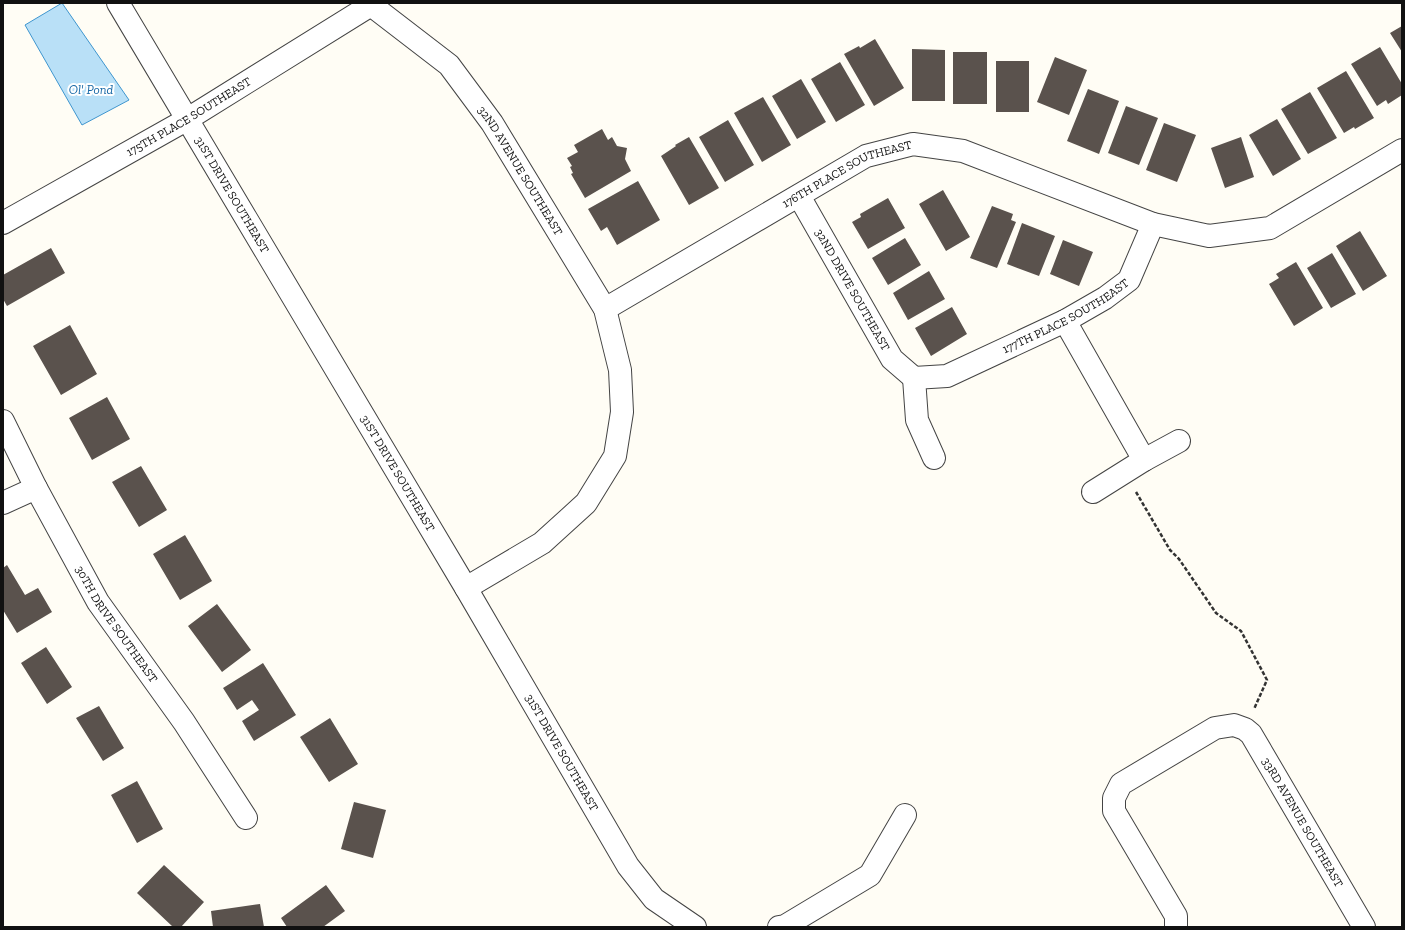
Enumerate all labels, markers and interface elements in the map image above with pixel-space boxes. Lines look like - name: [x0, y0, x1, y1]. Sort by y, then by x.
- street label: 175TH PLACE SOUTHEAST: [124, 74, 254, 159]
- water label: Ol' Pond: [69, 82, 114, 97]
- street label: 32ND AVENUE SOUTHEAST: [475, 103, 566, 238]
- street label: 31ST DRIVE SOUTHEAST: [192, 134, 272, 256]
- street label: 176TH PLACE SOUTHEAST: [780, 137, 914, 211]
- street label: 32ND DRIVE SOUTHEAST: [812, 226, 893, 354]
- street label: 177TH PLACE SOUTHEAST: [1000, 275, 1132, 356]
- street label: 31ST DRIVE SOUTHEAST: [358, 412, 438, 534]
- street label: 30TH DRIVE SOUTHEAST: [73, 563, 161, 686]
- street label: 31ST DRIVE SOUTHEAST: [522, 691, 602, 814]
- street label: 33RD AVENUE SOUTHEAST: [1259, 755, 1346, 890]

